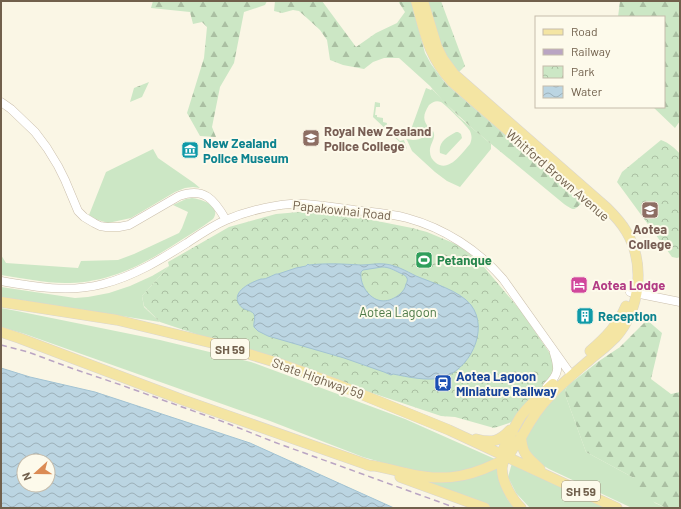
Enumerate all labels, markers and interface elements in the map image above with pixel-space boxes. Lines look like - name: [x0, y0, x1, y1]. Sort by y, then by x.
- legend: [535, 16, 665, 108]
- text: Road: [571, 24, 598, 38]
- text: Railway: [571, 44, 611, 58]
- text: Park: [571, 64, 595, 78]
- text: Water: [571, 84, 603, 98]
- place label: Royal New Zealand Police College: [324, 123, 431, 154]
- street label: Whitford Brown Avenue: [503, 126, 613, 224]
- school or university icon: Royal New Zealand Police College: [301, 128, 321, 148]
- place label: New Zealand Police Museum: [203, 135, 289, 166]
- museum icon: New Zealand Police Museum: [180, 140, 200, 160]
- street label: Papakowhai Road: [292, 197, 392, 223]
- school or university icon: Aotea College: [640, 200, 660, 220]
- place label: Aotea College: [629, 221, 671, 252]
- sports icon: Petanque: [414, 250, 434, 270]
- place label: Petanque: [437, 252, 492, 268]
- hotel icon: Aotea Lodge: [569, 275, 589, 295]
- place label: Aotea Lodge: [592, 277, 665, 293]
- park label: Aotea Lagoon: [359, 304, 437, 320]
- building icon: Reception: [575, 306, 595, 326]
- place label: Reception: [598, 308, 657, 324]
- road number: SH 59: [211, 339, 249, 359]
- street label: State Highway 59: [270, 354, 366, 402]
- place label: Aotea Lagoon Miniature Railway: [456, 368, 557, 399]
- station icon: Aotea Lagoon Miniature Railway: [433, 373, 453, 393]
- north arrow: [16, 453, 56, 493]
- text: N: [19, 471, 34, 483]
- road number: SH 59: [562, 481, 600, 501]

